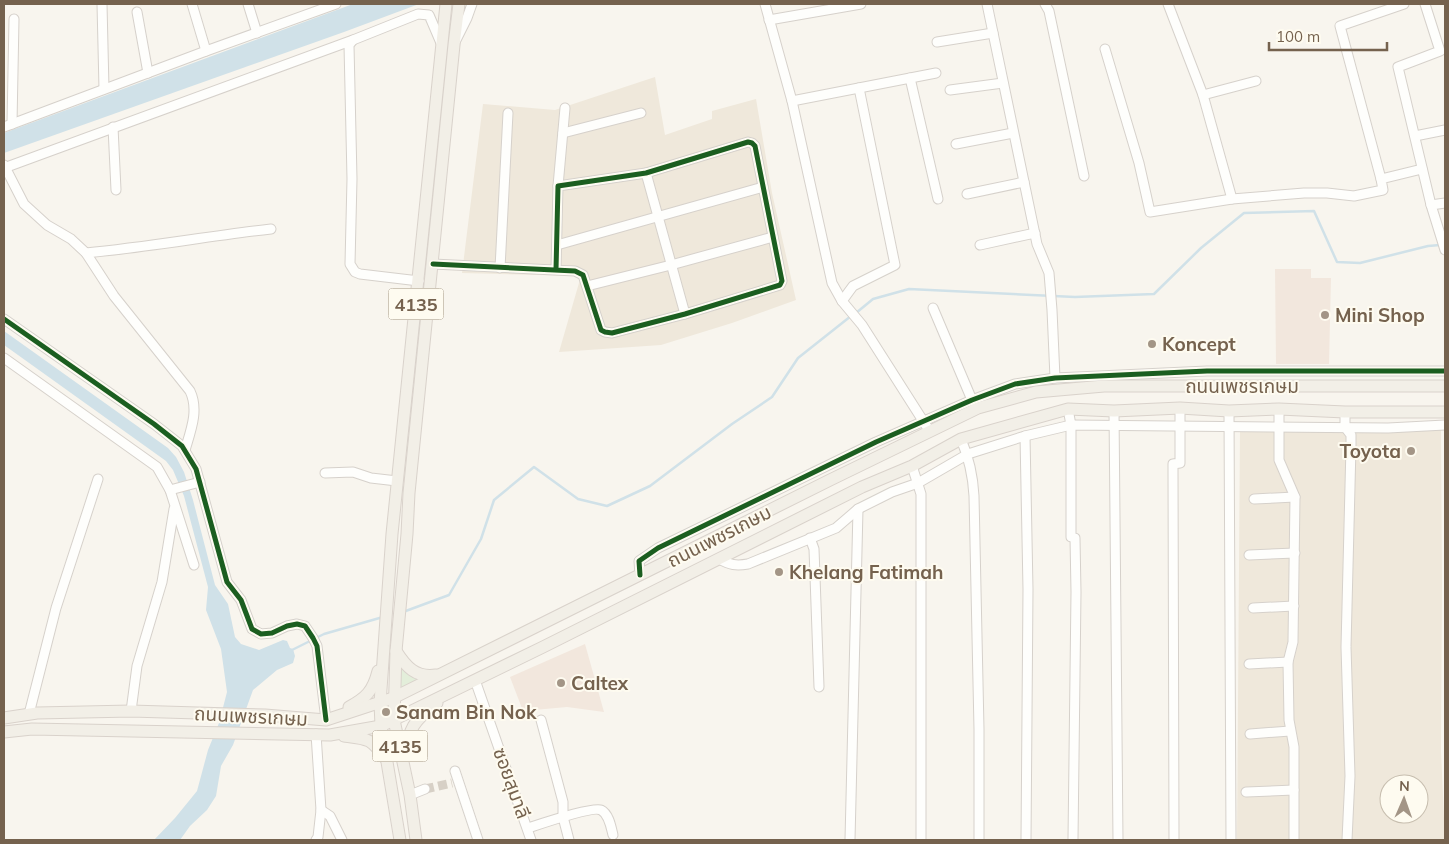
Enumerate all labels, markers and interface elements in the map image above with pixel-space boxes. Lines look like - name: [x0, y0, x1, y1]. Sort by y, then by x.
- scale bar: [1269, 20, 1386, 52]
- text: 100 m: [1276, 27, 1320, 46]
- road number: 4135: [388, 288, 444, 320]
- place label: Mini Shop: [1335, 303, 1425, 327]
- marker: Mini Shop: [1319, 309, 1331, 321]
- place label: Koncept: [1162, 332, 1236, 356]
- marker: Koncept: [1146, 338, 1158, 350]
- street label: ถนนเพชรเกษม: [1185, 374, 1299, 398]
- place label: Toyota: [1339, 439, 1401, 463]
- marker: Toyota: [1405, 445, 1417, 457]
- street label: ถนนเพชรเกษม: [663, 499, 775, 573]
- place label: Khelang Fatimah: [789, 560, 944, 584]
- marker: Khelang Fatimah: [773, 566, 785, 578]
- place label: Caltex: [571, 671, 629, 695]
- marker: Caltex: [555, 677, 567, 689]
- place label: Sanam Bin Nok: [396, 700, 537, 724]
- street label: ถนนเพชรเกษม: [194, 701, 308, 731]
- marker: Sanam Bin Nok: [380, 706, 392, 718]
- road number: 4135: [372, 730, 428, 761]
- street label: ซอยสุมาลี: [488, 744, 536, 822]
- north arrow: [1379, 774, 1429, 824]
- text: N: [1399, 777, 1410, 795]

